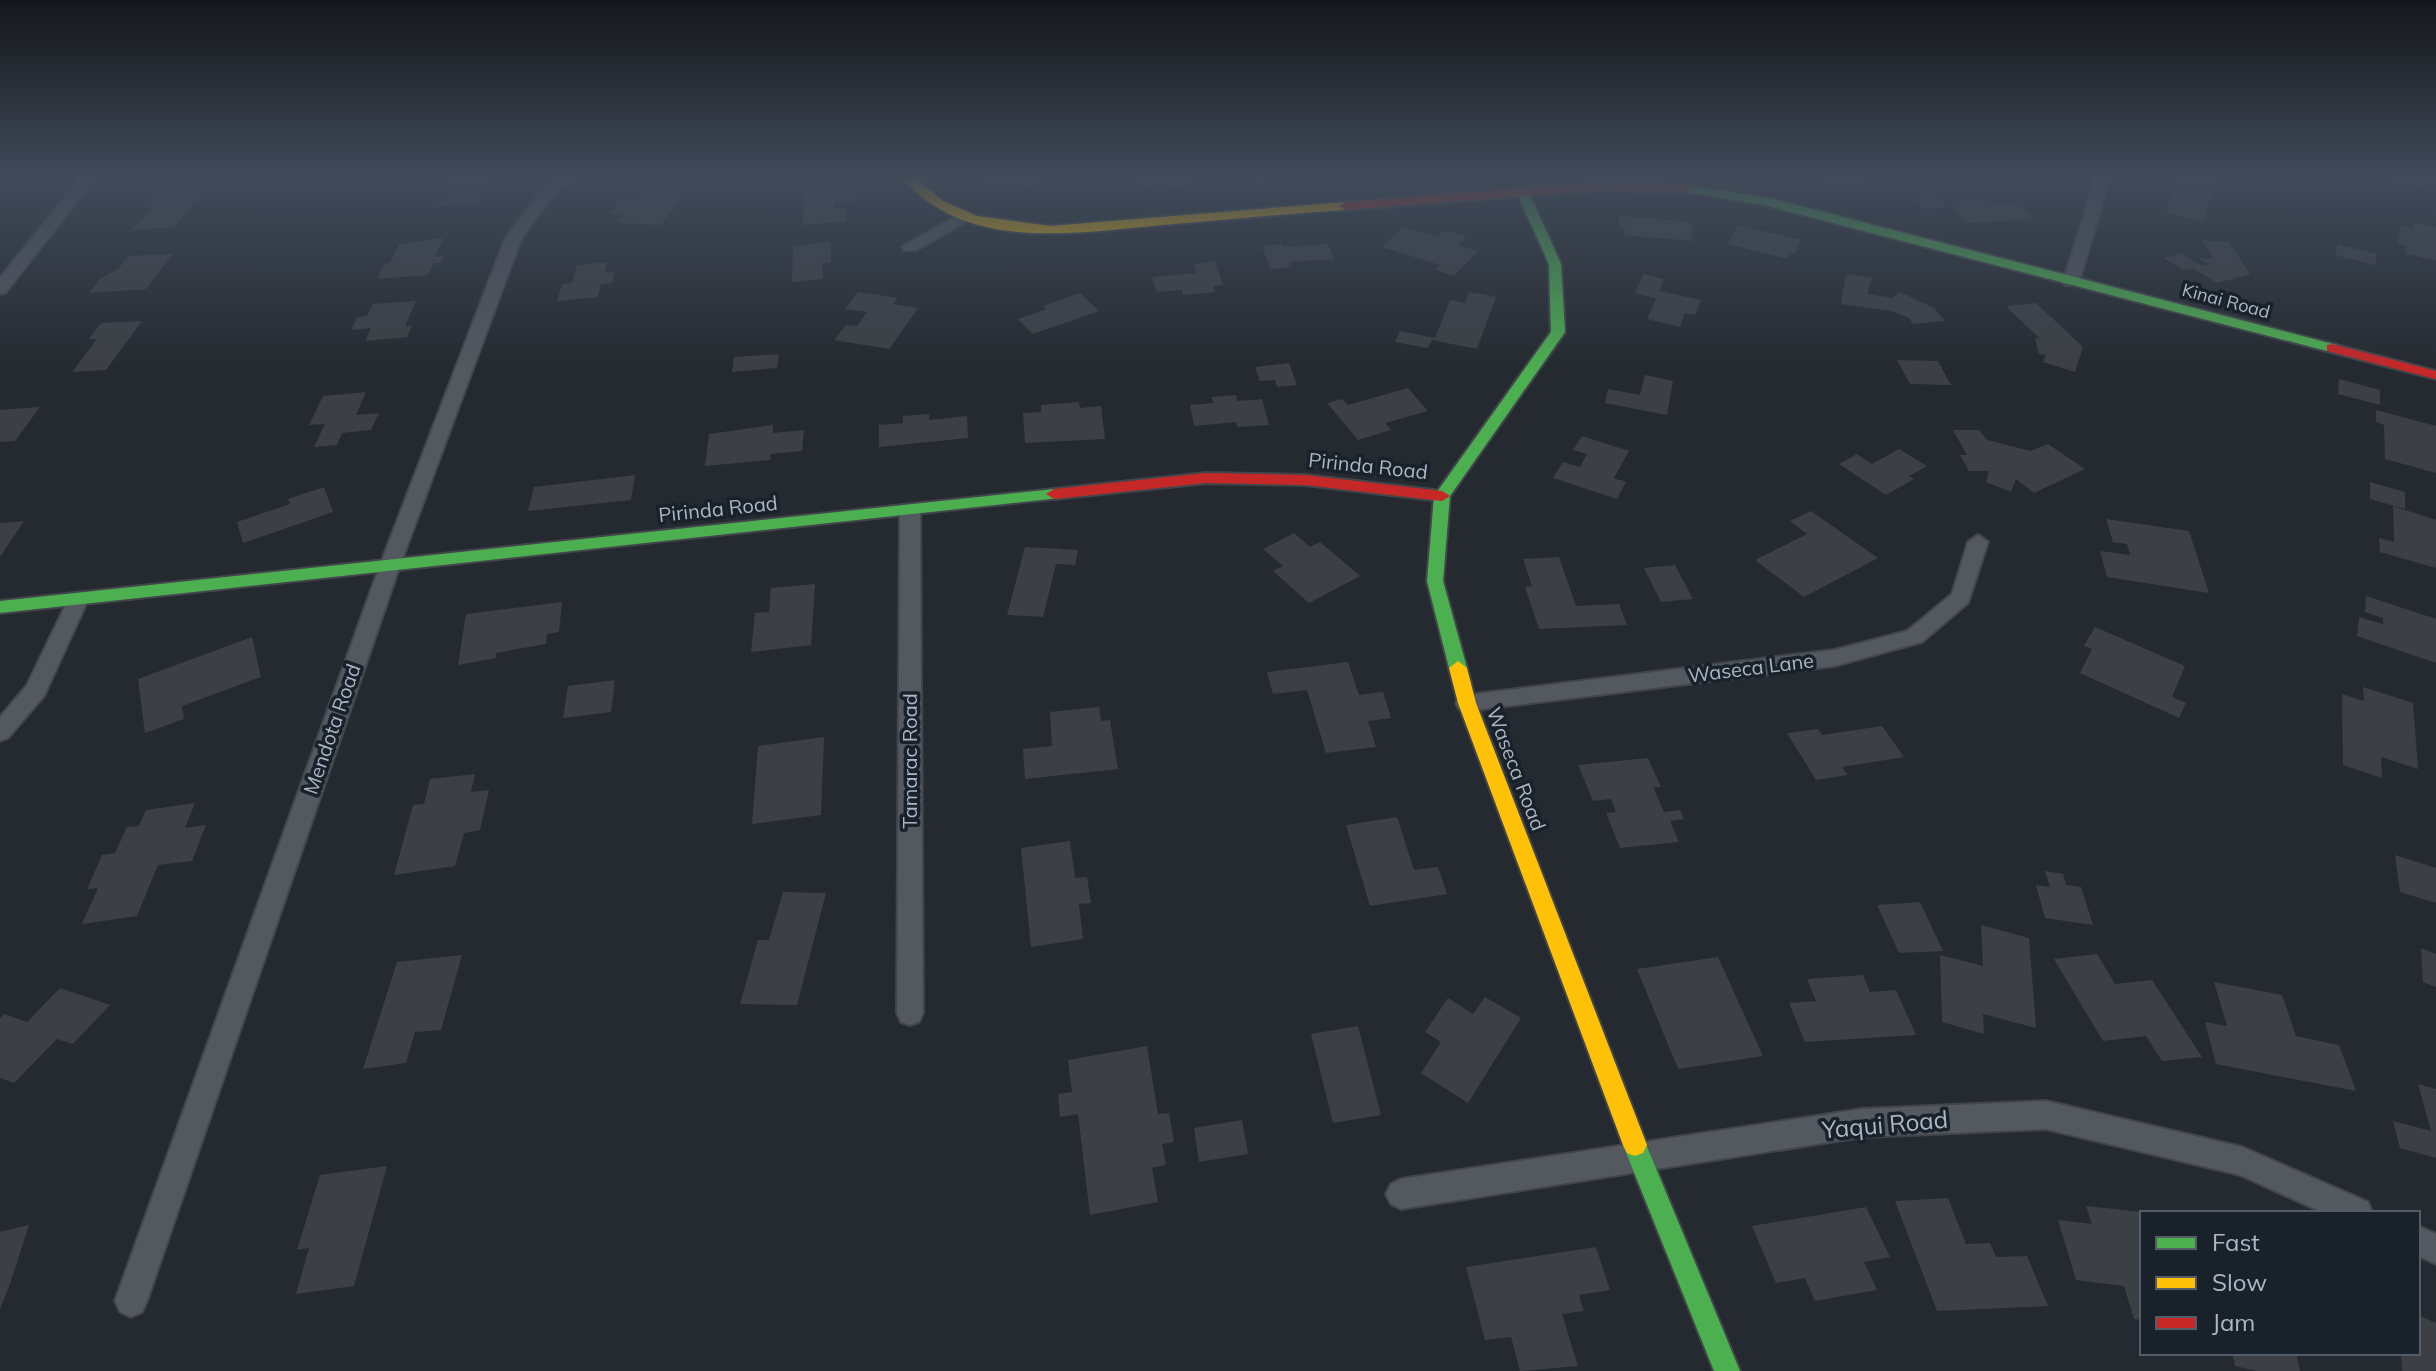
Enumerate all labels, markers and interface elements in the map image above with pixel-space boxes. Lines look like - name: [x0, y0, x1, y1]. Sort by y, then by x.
- street label: Kinai Road: [2180, 278, 2273, 323]
- street label: Pirinda Road: [1307, 447, 1429, 484]
- street label: Pirinda Road: [657, 490, 779, 527]
- street label: Waseca Lane: [1687, 647, 1815, 688]
- street label: Mendota Road: [298, 660, 366, 797]
- street label: Tamarac Road: [897, 693, 922, 829]
- street label: Waseca Road: [1482, 704, 1551, 834]
- street label: Yaqui Road: [1820, 1104, 1949, 1145]
- legend: [2140, 1211, 2420, 1355]
- text: Fast: [2212, 1227, 2260, 1257]
- text: Slow: [2212, 1267, 2267, 1297]
- text: Jam: [2212, 1307, 2255, 1337]

